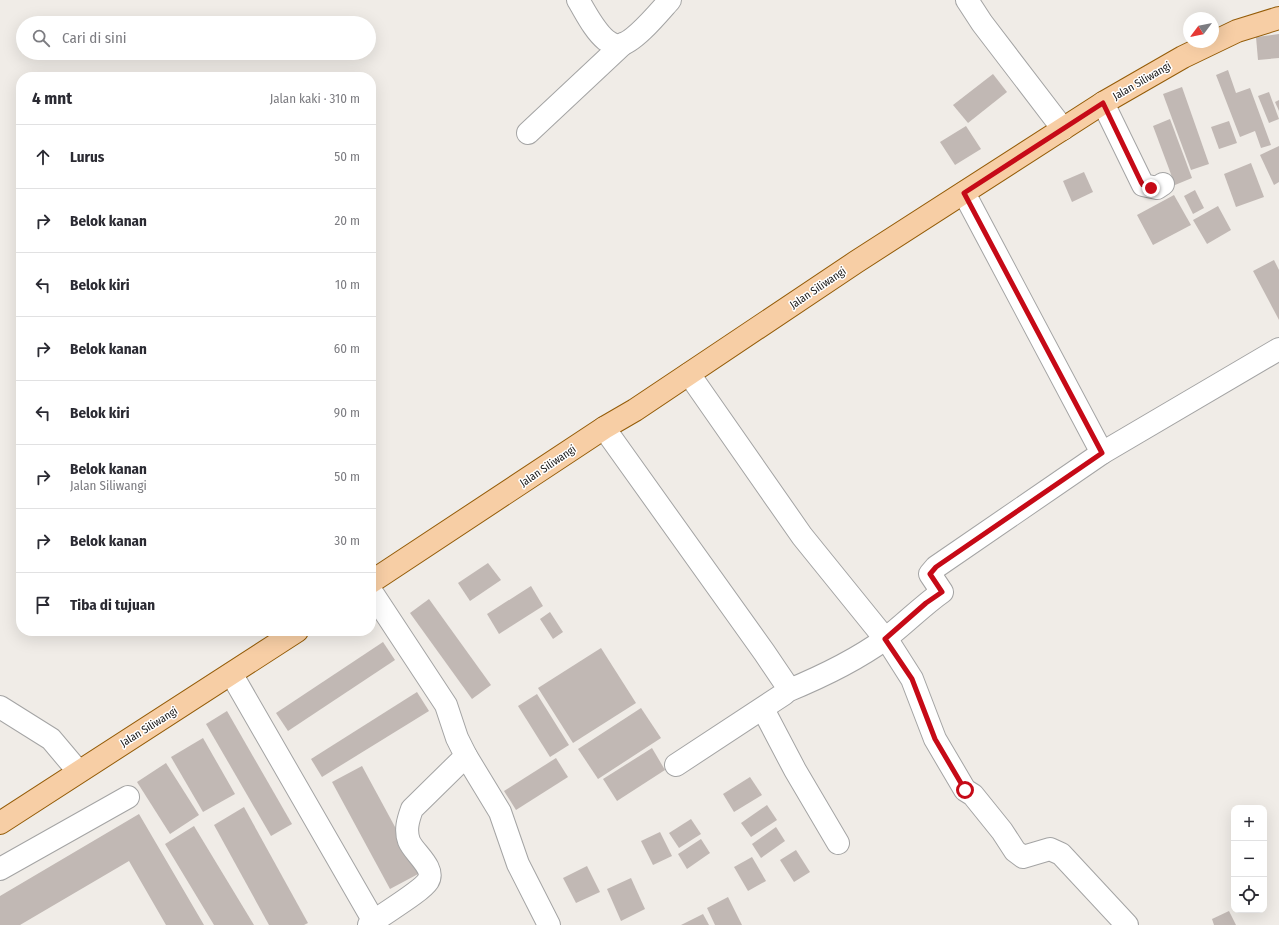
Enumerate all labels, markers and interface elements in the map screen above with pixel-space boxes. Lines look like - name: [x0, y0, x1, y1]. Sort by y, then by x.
- north arrow: [1183, 12, 1219, 48]
- search box: [16, 16, 376, 60]
- icon: search: [30, 27, 52, 49]
- text: Cari di sini: [62, 29, 127, 47]
- street label: Jalan Siliwangi: [1111, 59, 1174, 103]
- text: 4 mnt: [32, 88, 72, 109]
- text: Jalan kaki · 310 m: [270, 91, 360, 106]
- icon: ahead: [32, 146, 54, 168]
- text: Lurus: [70, 148, 104, 166]
- text: 50 m: [334, 149, 360, 164]
- route end: [1142, 179, 1160, 197]
- icon: right: [32, 210, 54, 232]
- text: Belok kanan: [70, 212, 147, 230]
- text: 20 m: [334, 213, 360, 228]
- street label: Jalan Siliwangi: [787, 264, 849, 312]
- icon: left: [32, 274, 54, 296]
- text: Belok kiri: [70, 276, 130, 294]
- text: 10 m: [335, 277, 360, 292]
- icon: right: [32, 338, 54, 360]
- text: Belok kanan: [70, 340, 147, 358]
- text: 60 m: [334, 341, 360, 356]
- icon: left: [32, 402, 54, 424]
- text: Belok kiri: [70, 404, 130, 422]
- text: 90 m: [334, 405, 360, 420]
- street label: Jalan Siliwangi: [517, 442, 579, 490]
- text: Belok kanan: [70, 460, 147, 478]
- icon: right: [32, 466, 54, 488]
- text: 50 m: [334, 469, 360, 484]
- text: Jalan Siliwangi: [70, 478, 147, 493]
- icon: right: [32, 530, 54, 552]
- text: Belok kanan: [70, 532, 147, 550]
- text: 30 m: [334, 533, 360, 548]
- icon: arrive: [32, 594, 54, 616]
- text: Tiba di tujuan: [70, 596, 155, 614]
- street label: Jalan Siliwangi: [118, 704, 180, 750]
- route start: [956, 781, 974, 799]
- map controls: [1231, 805, 1267, 913]
- button: +: [1231, 805, 1267, 841]
- button: −: [1231, 841, 1267, 877]
- button: locate: [1231, 877, 1267, 913]

